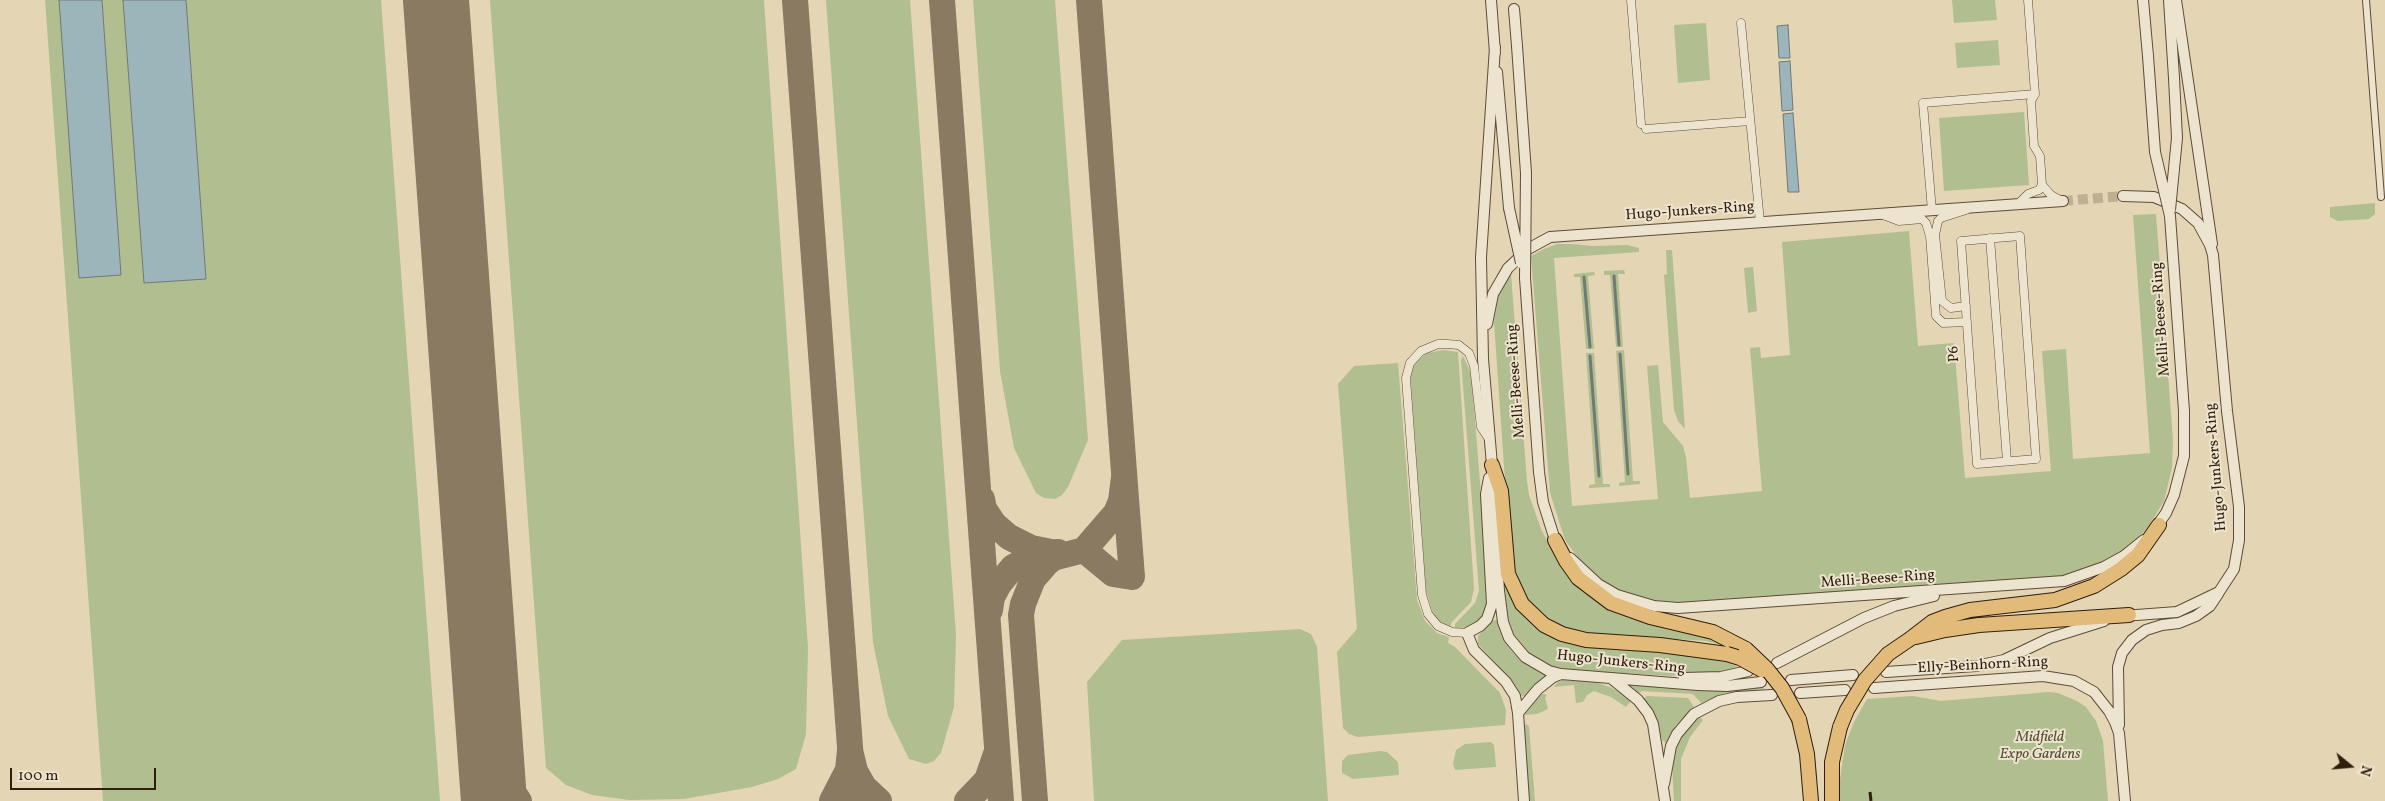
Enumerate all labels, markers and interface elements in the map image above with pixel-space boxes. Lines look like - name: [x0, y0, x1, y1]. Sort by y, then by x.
- street label: Hugo-Junkers-Ring: [1625, 199, 1755, 225]
- street label: Melli-Beese-Ring: [2149, 261, 2175, 377]
- street label: Melli-Beese-Ring: [1504, 323, 1530, 439]
- street label: P6: [1945, 345, 1965, 363]
- street label: Hugo-Junkers-Ring: [2202, 402, 2232, 532]
- street label: Melli-Beese-Ring: [1820, 567, 1936, 593]
- street label: Hugo-Junkers-Ring: [1556, 647, 1686, 679]
- street label: Elly-Beinhorn-Ring: [1917, 654, 2049, 678]
- park label: Midfield Expo Gardens: [2000, 729, 2080, 764]
- north arrow: [2325, 741, 2375, 791]
- scale bar: [12, 758, 159, 790]
- text: N: [2354, 763, 2375, 778]
- text: 100 m: [18, 766, 58, 787]

